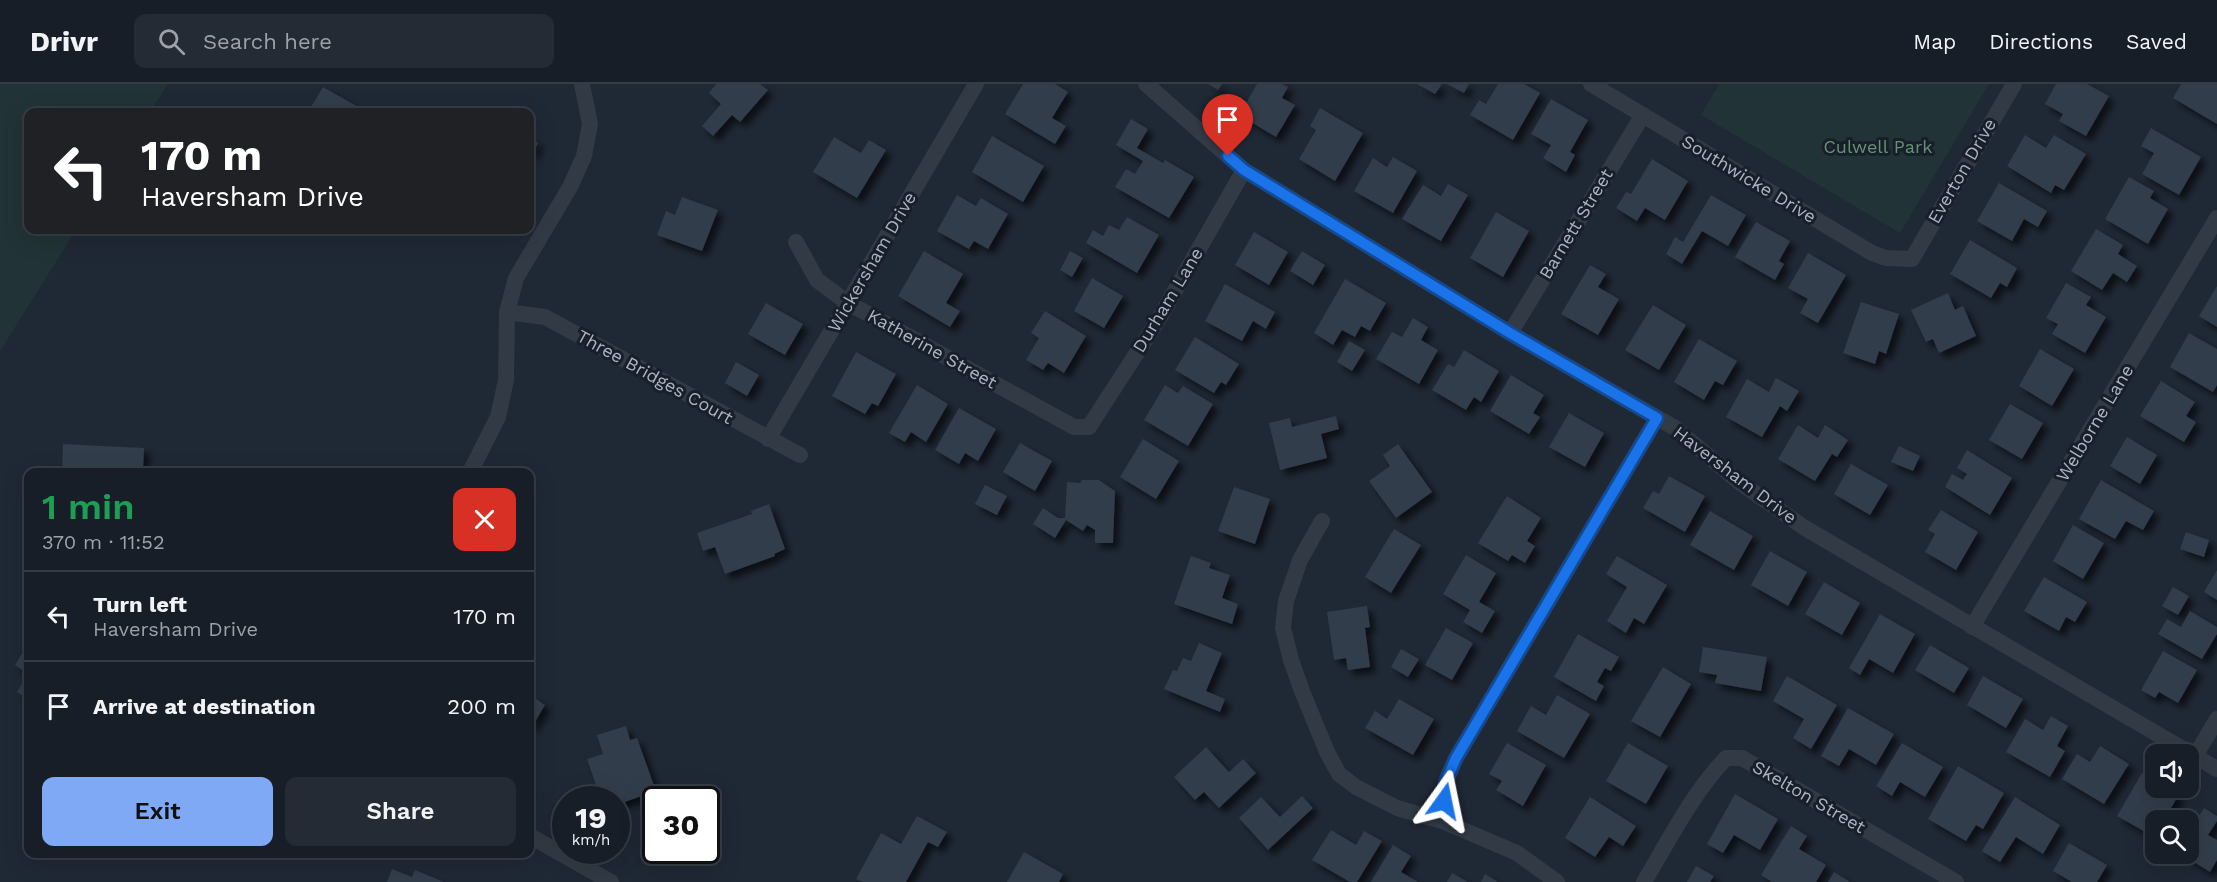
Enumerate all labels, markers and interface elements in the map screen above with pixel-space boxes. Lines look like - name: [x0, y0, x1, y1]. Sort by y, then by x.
- search box: [134, 14, 554, 68]
- text: Drivr: [30, 25, 98, 58]
- icon: search: [155, 25, 188, 58]
- text: Search here: [203, 29, 332, 54]
- text: Map: [1913, 29, 1956, 54]
- text: Directions: [1989, 29, 2093, 54]
- text: Saved: [2126, 29, 2187, 54]
- pin: [1202, 94, 1253, 156]
- icon: arrive: [1211, 103, 1244, 136]
- street label: Everton Drive: [1923, 114, 2000, 227]
- street label: Southwicke Drive: [1678, 130, 1820, 227]
- text: 170 m: [141, 131, 262, 180]
- icon: left: [42, 132, 120, 210]
- park label: Culwell Park: [1823, 136, 1933, 157]
- street label: Barnett Street: [1534, 164, 1617, 283]
- text: Haversham Drive: [141, 181, 364, 213]
- street label: Wickersham Drive: [823, 188, 920, 336]
- street label: Durham Lane: [1128, 244, 1207, 356]
- street label: Katherine Street: [864, 304, 1001, 393]
- street label: Three Bridges Court: [574, 325, 737, 428]
- street label: Welborne Lane: [2052, 361, 2138, 485]
- street label: Haversham Drive: [1670, 422, 1801, 528]
- text: 1 min: [42, 486, 134, 528]
- button: close: [453, 488, 516, 551]
- text: 370 m · 11:52: [42, 530, 165, 554]
- text: Turn left: [93, 592, 187, 617]
- icon: left: [42, 600, 75, 633]
- text: 170 m: [453, 604, 516, 629]
- text: Haversham Drive: [93, 617, 258, 641]
- icon: arrive: [42, 690, 75, 723]
- text: Arrive at destination: [93, 694, 316, 719]
- text: 200 m: [447, 694, 516, 719]
- map controls: [2145, 744, 2199, 864]
- button: sound: [2145, 744, 2199, 798]
- street label: Skelton Street: [1749, 756, 1870, 838]
- position arrow: [1412, 769, 1476, 833]
- button: Exit: [42, 777, 273, 846]
- button: Share: [285, 777, 516, 846]
- speed limit sign: 30: [642, 786, 720, 864]
- text: 19: [575, 800, 607, 835]
- button: search: [2145, 810, 2199, 864]
- text: km/h: [572, 831, 610, 849]

